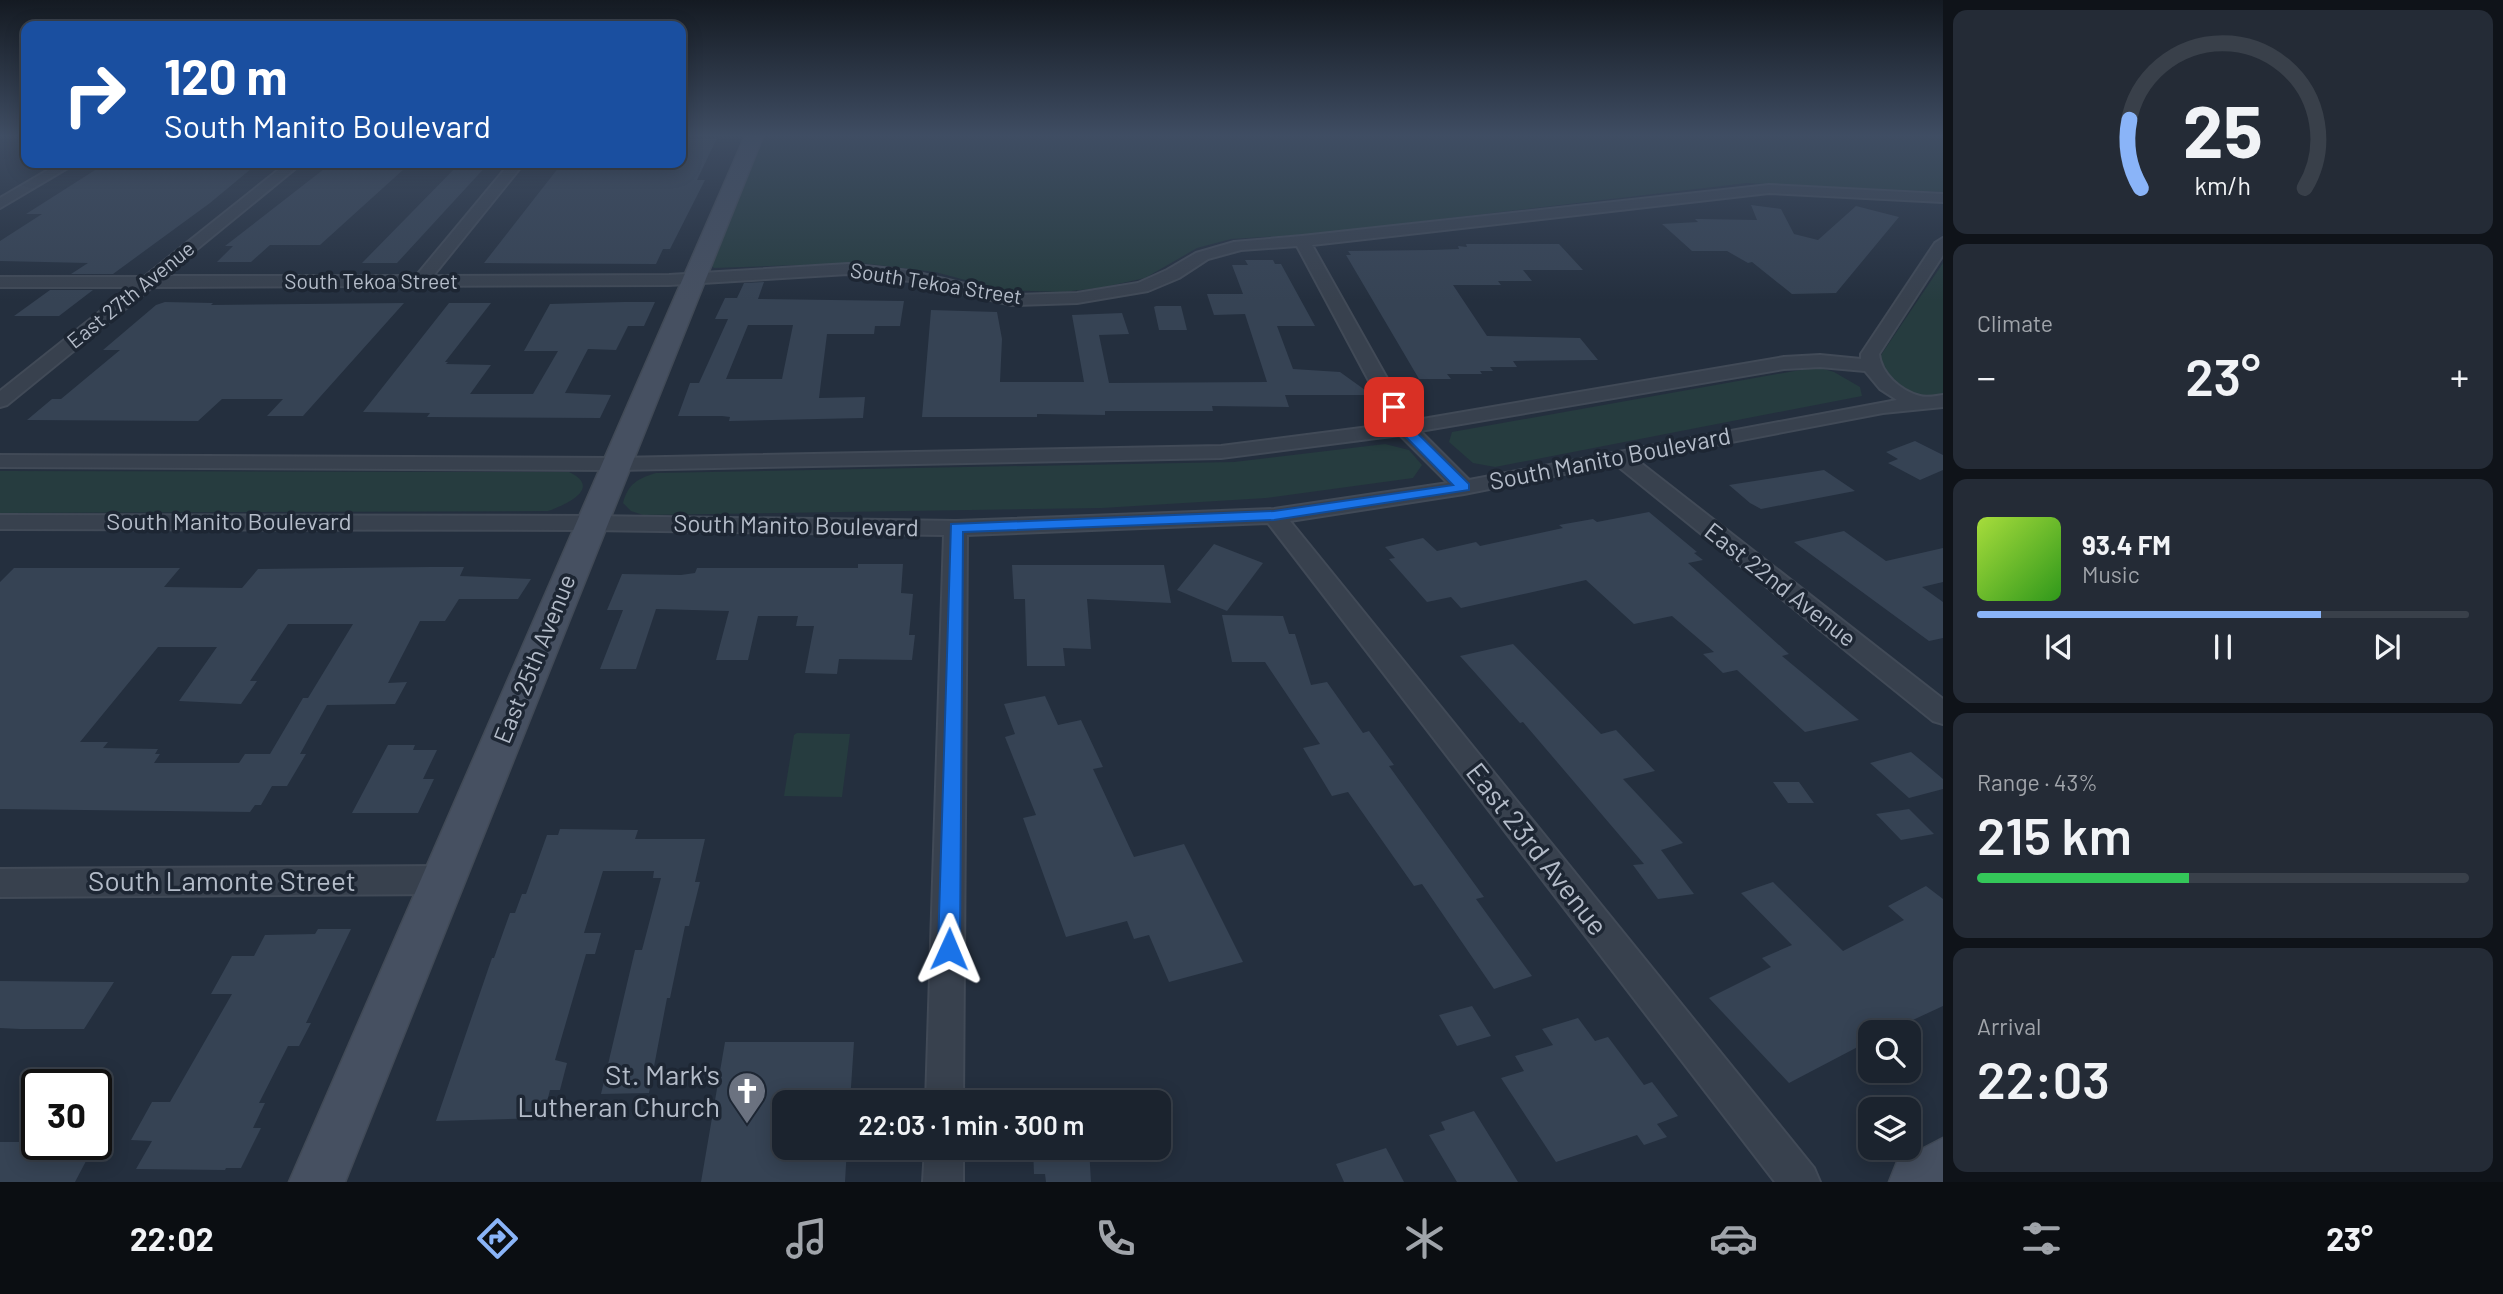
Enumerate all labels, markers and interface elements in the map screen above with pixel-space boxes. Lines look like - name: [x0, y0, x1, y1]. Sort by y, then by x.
- text: 120 m: [164, 46, 287, 105]
- icon: right: [49, 49, 140, 140]
- text: 25: [2183, 86, 2263, 174]
- text: South Manito Boulevard: [164, 106, 491, 144]
- text: km/h: [2195, 170, 2251, 200]
- street label: East 27th Avenue: [61, 235, 199, 353]
- street label: South Tekoa Street: [849, 257, 1024, 308]
- street label: South Tekoa Street: [284, 268, 458, 293]
- text: Climate: [1977, 309, 2053, 337]
- text: 23°: [2185, 344, 2261, 406]
- text: −: [1977, 353, 1996, 399]
- text: +: [2450, 353, 2469, 399]
- pin: [1364, 377, 1424, 437]
- icon: arrive: [1375, 388, 1413, 426]
- street label: South Manito Boulevard: [1487, 420, 1733, 495]
- street label: South Manito Boulevard: [106, 506, 352, 535]
- street label: South Manito Boulevard: [673, 508, 919, 541]
- street label: East 22nd Avenue: [1699, 516, 1863, 652]
- text: 93.4 FM: [2082, 529, 2171, 560]
- text: Music: [2082, 560, 2140, 588]
- street label: East 25th Avenue: [486, 570, 581, 747]
- icon: previous: [2040, 628, 2078, 666]
- icon: pause: [2204, 628, 2242, 666]
- icon: next: [2368, 628, 2406, 666]
- street label: East 23rd Avenue: [1460, 755, 1616, 941]
- text: Range · 43%: [1977, 768, 2098, 796]
- text: 215 km: [1977, 803, 2132, 865]
- street label: South Lamonte Street: [88, 863, 356, 897]
- position arrow: [912, 912, 986, 986]
- text: Arrival: [1977, 1012, 2041, 1040]
- map controls: [1858, 1020, 1921, 1160]
- button: search: [1858, 1020, 1921, 1083]
- text: 22:03: [1977, 1047, 2110, 1109]
- place label: St. Mark's Lutheran Church: [517, 1057, 720, 1123]
- speed limit sign: 30: [21, 1069, 112, 1160]
- church icon: St. Mark's Lutheran Church: [726, 1070, 768, 1125]
- button: layers: [1858, 1097, 1921, 1160]
- text: 22:03 · 1 min · 300 m: [859, 1109, 1084, 1140]
- icon: directions: [473, 1214, 522, 1263]
- icon: music: [782, 1214, 831, 1263]
- icon: phone: [1091, 1214, 1140, 1263]
- icon: climate: [1400, 1214, 1449, 1263]
- icon: car: [1709, 1214, 1758, 1263]
- icon: filters: [2017, 1214, 2066, 1263]
- text: 22:02: [130, 1219, 214, 1257]
- text: 23°: [2326, 1219, 2373, 1257]

